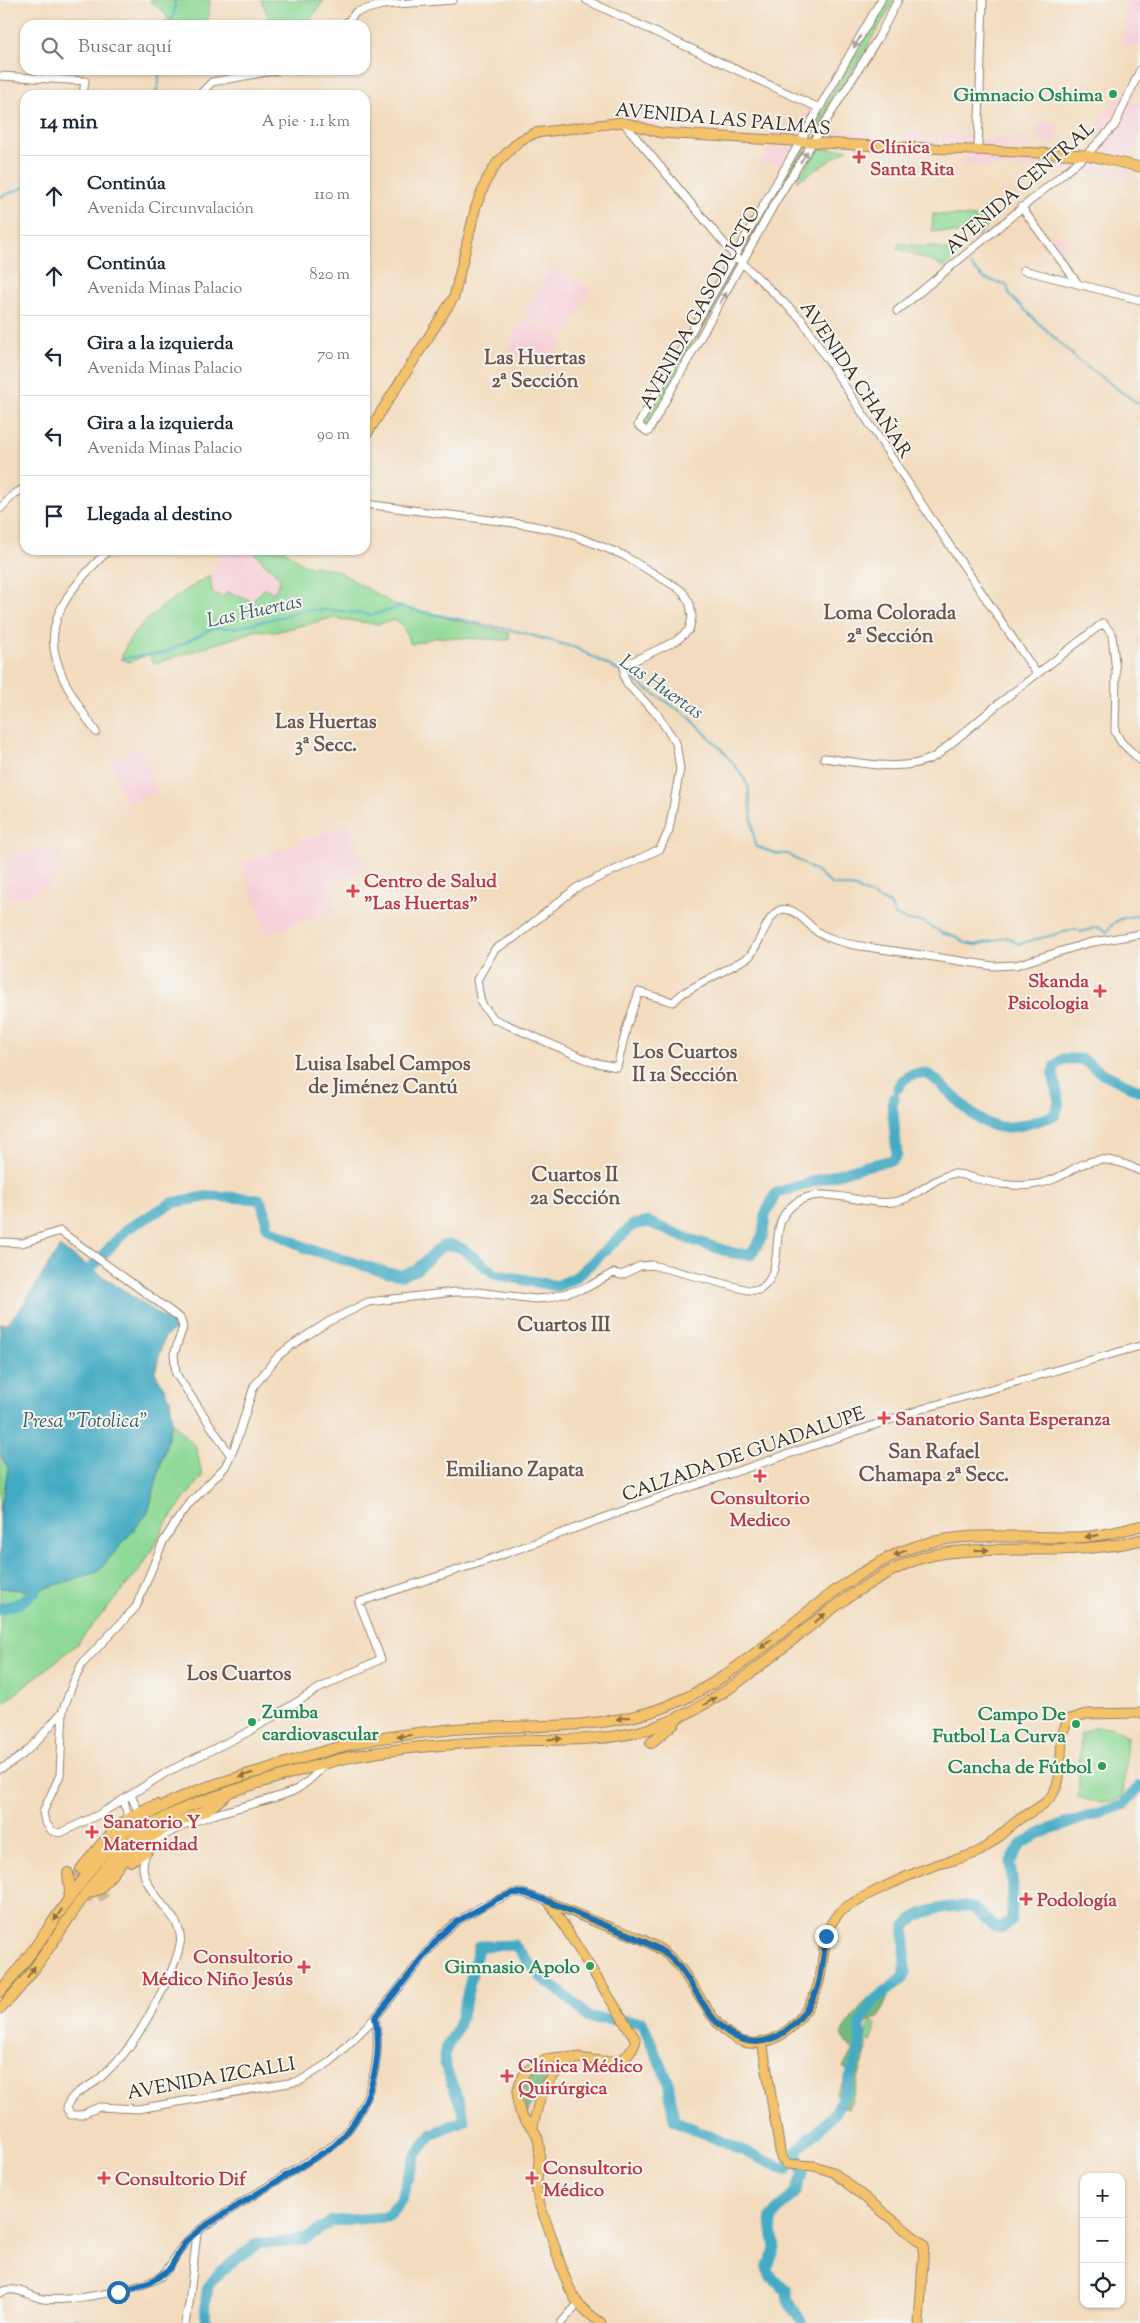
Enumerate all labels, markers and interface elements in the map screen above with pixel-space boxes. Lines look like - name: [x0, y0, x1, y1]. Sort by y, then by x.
- search box: [20, 20, 370, 75]
- icon: search: [38, 34, 66, 62]
- text: Buscar aquí: [78, 34, 172, 61]
- one-way arrow: [852, 36, 861, 49]
- place label: Gimnacio Oshima: [954, 83, 1103, 110]
- marker: Gimnacio Oshima: [1107, 88, 1119, 100]
- street label: AVENIDA LAS PALMAS: [614, 98, 832, 143]
- text: 14 min: [40, 108, 98, 138]
- text: A pie · 1.1 km: [262, 111, 350, 134]
- street label: AVENIDA CENTRAL: [940, 116, 1102, 262]
- place label: Clínica Santa Rita: [870, 135, 955, 184]
- marker: Clínica Santa Rita: [852, 150, 866, 164]
- one-way arrow: [800, 151, 809, 164]
- text: Continúa: [87, 171, 166, 198]
- icon: ahead: [40, 182, 68, 210]
- text: 110 m: [314, 184, 350, 207]
- text: Avenida Circunvalación: [87, 198, 254, 221]
- street label: AVENIDA GASODUCTO: [634, 202, 768, 415]
- text: Continúa: [87, 251, 166, 278]
- icon: ahead: [40, 262, 68, 290]
- text: 820 m: [310, 264, 350, 287]
- text: Avenida Minas Palacio: [87, 278, 242, 301]
- one-way arrow: [719, 290, 727, 305]
- street label: AVENIDA CHAÑAR: [792, 296, 918, 465]
- text: Gira a la izquierda: [87, 331, 233, 358]
- icon: left: [40, 342, 68, 370]
- text: 70 m: [317, 344, 350, 367]
- district label: Las Huertas 2ª Sección: [484, 345, 586, 397]
- text: Avenida Minas Palacio: [87, 358, 242, 381]
- text: Gira a la izquierda: [87, 411, 233, 438]
- icon: left: [40, 422, 68, 450]
- text: 90 m: [317, 424, 350, 447]
- text: Avenida Minas Palacio: [87, 438, 242, 461]
- icon: arrive: [40, 502, 68, 530]
- text: Llegada al destino: [87, 502, 232, 529]
- water label: Las Huertas: [204, 588, 305, 637]
- district label: Loma Colorada 2ª Sección: [824, 600, 957, 652]
- water label: Las Huertas: [613, 648, 709, 728]
- district label: Las Huertas 3ª Secc.: [275, 709, 377, 761]
- place label: Centro de Salud "Las Huertas": [364, 869, 497, 918]
- marker: Centro de Salud "Las Huertas": [346, 884, 360, 898]
- place label: Skanda Psicologia: [1008, 969, 1089, 1018]
- marker: Skanda Psicologia: [1093, 984, 1107, 998]
- district label: Los Cuartos II 1a Sección: [632, 1039, 738, 1091]
- district label: Luisa Isabel Campos de Jiménez Cantú: [295, 1051, 471, 1103]
- district label: Cuartos II 2a Sección: [530, 1162, 620, 1214]
- district label: Cuartos III: [517, 1312, 611, 1341]
- street label: CALZADA DE GUADALUPE: [619, 1401, 869, 1510]
- place label: Sanatorio Santa Esperanza: [895, 1407, 1111, 1434]
- water label: Presa "Totolica": [22, 1408, 148, 1437]
- marker: Sanatorio Santa Esperanza: [877, 1411, 891, 1425]
- district label: San Rafael Chamapa 2ª Secc.: [859, 1439, 1009, 1491]
- district label: Emiliano Zapata: [446, 1457, 585, 1486]
- marker: Consultorio Medico: [753, 1469, 767, 1483]
- place label: Consultorio Medico: [710, 1486, 810, 1535]
- one-way arrow: [1084, 1532, 1100, 1540]
- one-way arrow: [974, 1546, 990, 1554]
- one-way arrow: [893, 1549, 907, 1557]
- one-way arrow: [813, 1612, 826, 1623]
- one-way arrow: [759, 1639, 773, 1649]
- district label: Los Cuartos: [187, 1661, 291, 1690]
- one-way arrow: [703, 1696, 716, 1705]
- place label: Zumba cardiovascular: [262, 1700, 380, 1749]
- place label: Campo De Futbol La Curva: [932, 1702, 1066, 1751]
- one-way arrow: [616, 1714, 631, 1722]
- marker: Zumba cardiovascular: [246, 1716, 258, 1728]
- marker: Campo De Futbol La Curva: [1070, 1718, 1082, 1730]
- one-way arrow: [395, 1732, 411, 1740]
- one-way arrow: [547, 1735, 563, 1743]
- place label: Cancha de Fútbol: [948, 1755, 1093, 1782]
- marker: Cancha de Fútbol: [1096, 1760, 1108, 1772]
- one-way arrow: [239, 1771, 254, 1779]
- place label: Sanatorio Y Maternidad: [103, 1810, 201, 1859]
- marker: Sanatorio Y Maternidad: [85, 1825, 99, 1839]
- place label: Podología: [1037, 1888, 1117, 1915]
- marker: Podología: [1019, 1892, 1033, 1906]
- one-way arrow: [53, 1908, 62, 1921]
- route end: [815, 1925, 838, 1948]
- place label: Consultorio Médico Niño Jesús: [142, 1945, 294, 1994]
- place label: Gimnasio Apolo: [445, 1955, 581, 1982]
- marker: Consultorio Médico Niño Jesús: [297, 1960, 311, 1974]
- marker: Gimnasio Apolo: [584, 1960, 596, 1972]
- one-way arrow: [26, 1965, 36, 1979]
- street label: AVENIDA IZCALLI: [125, 2051, 298, 2108]
- place label: Clínica Médico Quirúrgica: [518, 2054, 644, 2103]
- marker: Clínica Médico Quirúrgica: [500, 2069, 514, 2083]
- place label: Consultorio Médico: [543, 2156, 643, 2205]
- place label: Consultorio Dif: [115, 2167, 247, 2194]
- marker: Consultorio Dif: [97, 2171, 111, 2185]
- marker: Consultorio Médico: [525, 2171, 539, 2185]
- map controls: [1080, 2173, 1125, 2308]
- button: +: [1080, 2173, 1125, 2218]
- button: −: [1080, 2218, 1125, 2263]
- button: locate: [1080, 2263, 1125, 2308]
- route start: [107, 2281, 130, 2304]

